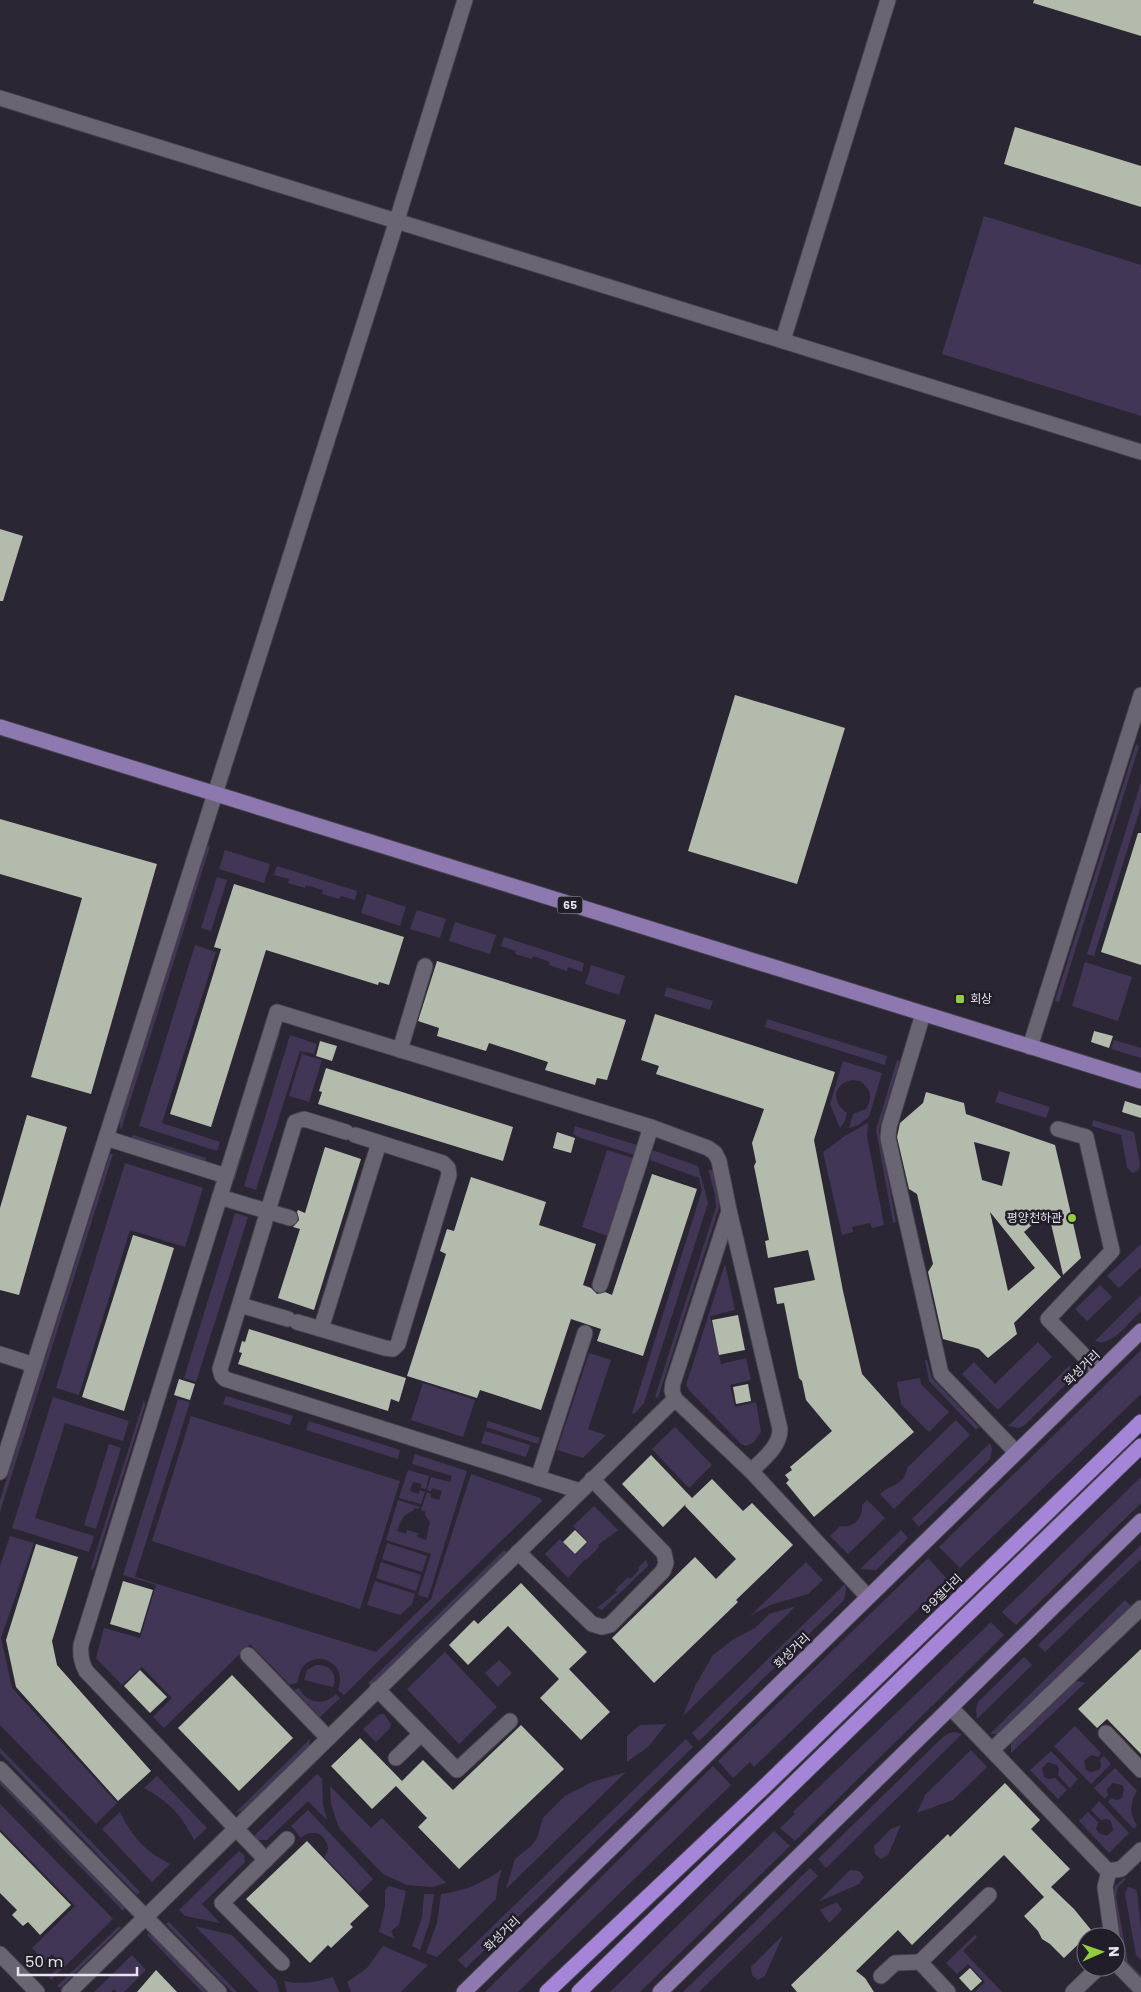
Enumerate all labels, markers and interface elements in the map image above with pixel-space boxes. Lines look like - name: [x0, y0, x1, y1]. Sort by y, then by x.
- road number: 65: [558, 896, 582, 914]
- place label: 회상: [970, 990, 992, 1007]
- marker: 회상: [954, 993, 966, 1005]
- place label: 평양천하관: [1007, 1209, 1062, 1226]
- marker: 평양천하관: [1066, 1212, 1078, 1224]
- street label: 화성거리: [1060, 1346, 1103, 1389]
- street label: 9·9절다리: [917, 1570, 966, 1617]
- street label: 화성거리: [770, 1629, 813, 1672]
- street label: 화성거리: [480, 1912, 523, 1955]
- north arrow: [1076, 1927, 1126, 1977]
- scale bar: [18, 1944, 136, 1976]
- text: N: [1104, 1946, 1124, 1957]
- text: 50 m: [25, 1951, 63, 1972]

